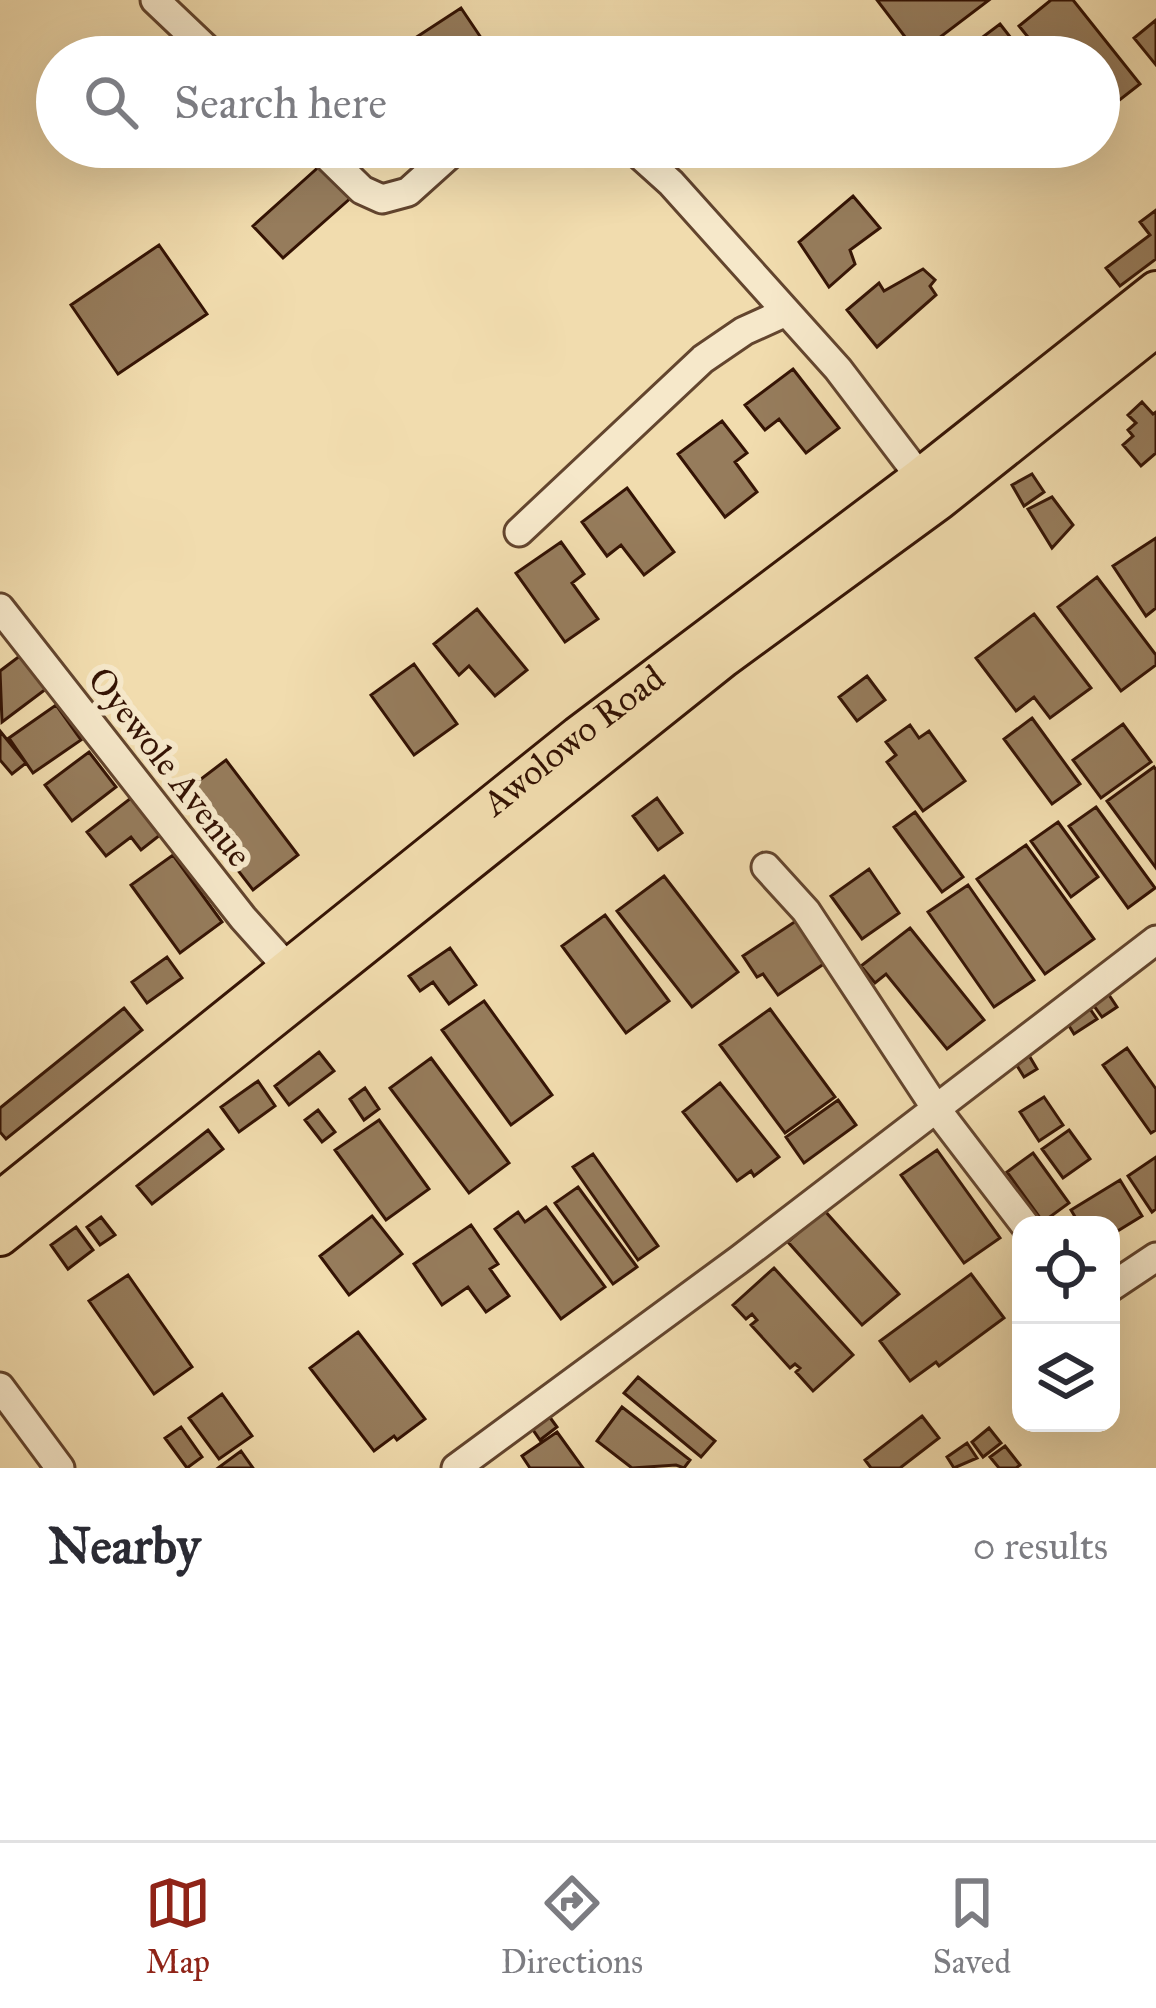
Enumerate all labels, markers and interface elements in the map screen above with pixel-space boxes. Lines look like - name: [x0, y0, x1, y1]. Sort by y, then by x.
- search box: [36, 36, 1120, 168]
- icon: search: [78, 69, 144, 135]
- text: Search here: [174, 75, 387, 130]
- street label: Awolowo Road: [472, 656, 673, 826]
- street label: Oyewole Avenue: [78, 659, 262, 875]
- map controls: [1012, 1216, 1120, 1432]
- button: locate: [1012, 1216, 1120, 1324]
- button: layers: [1012, 1324, 1120, 1432]
- text: Nearby: [48, 1515, 200, 1577]
- text: 0 results: [973, 1522, 1108, 1570]
- tab: Map: [145, 1870, 211, 1982]
- tab: Directions: [501, 1870, 643, 1982]
- tab: Saved: [933, 1870, 1011, 1982]

